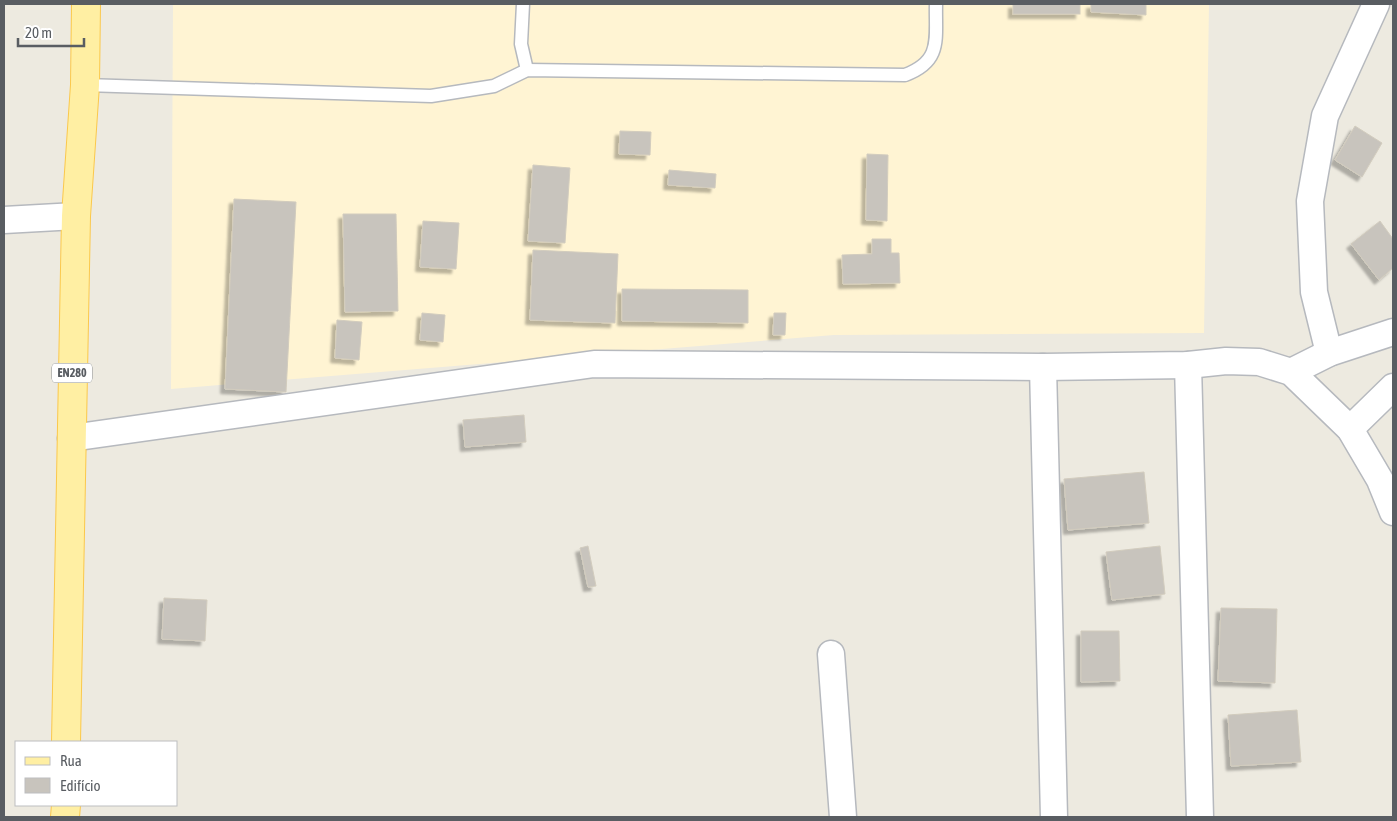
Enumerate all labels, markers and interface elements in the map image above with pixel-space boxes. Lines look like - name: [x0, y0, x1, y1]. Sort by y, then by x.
- scale bar: [18, 15, 84, 47]
- text: 20 m: [25, 24, 52, 41]
- road number: EN280: [52, 363, 92, 382]
- legend: [15, 741, 178, 806]
- text: Rua: [60, 752, 82, 769]
- text: Edifício: [60, 777, 101, 794]

